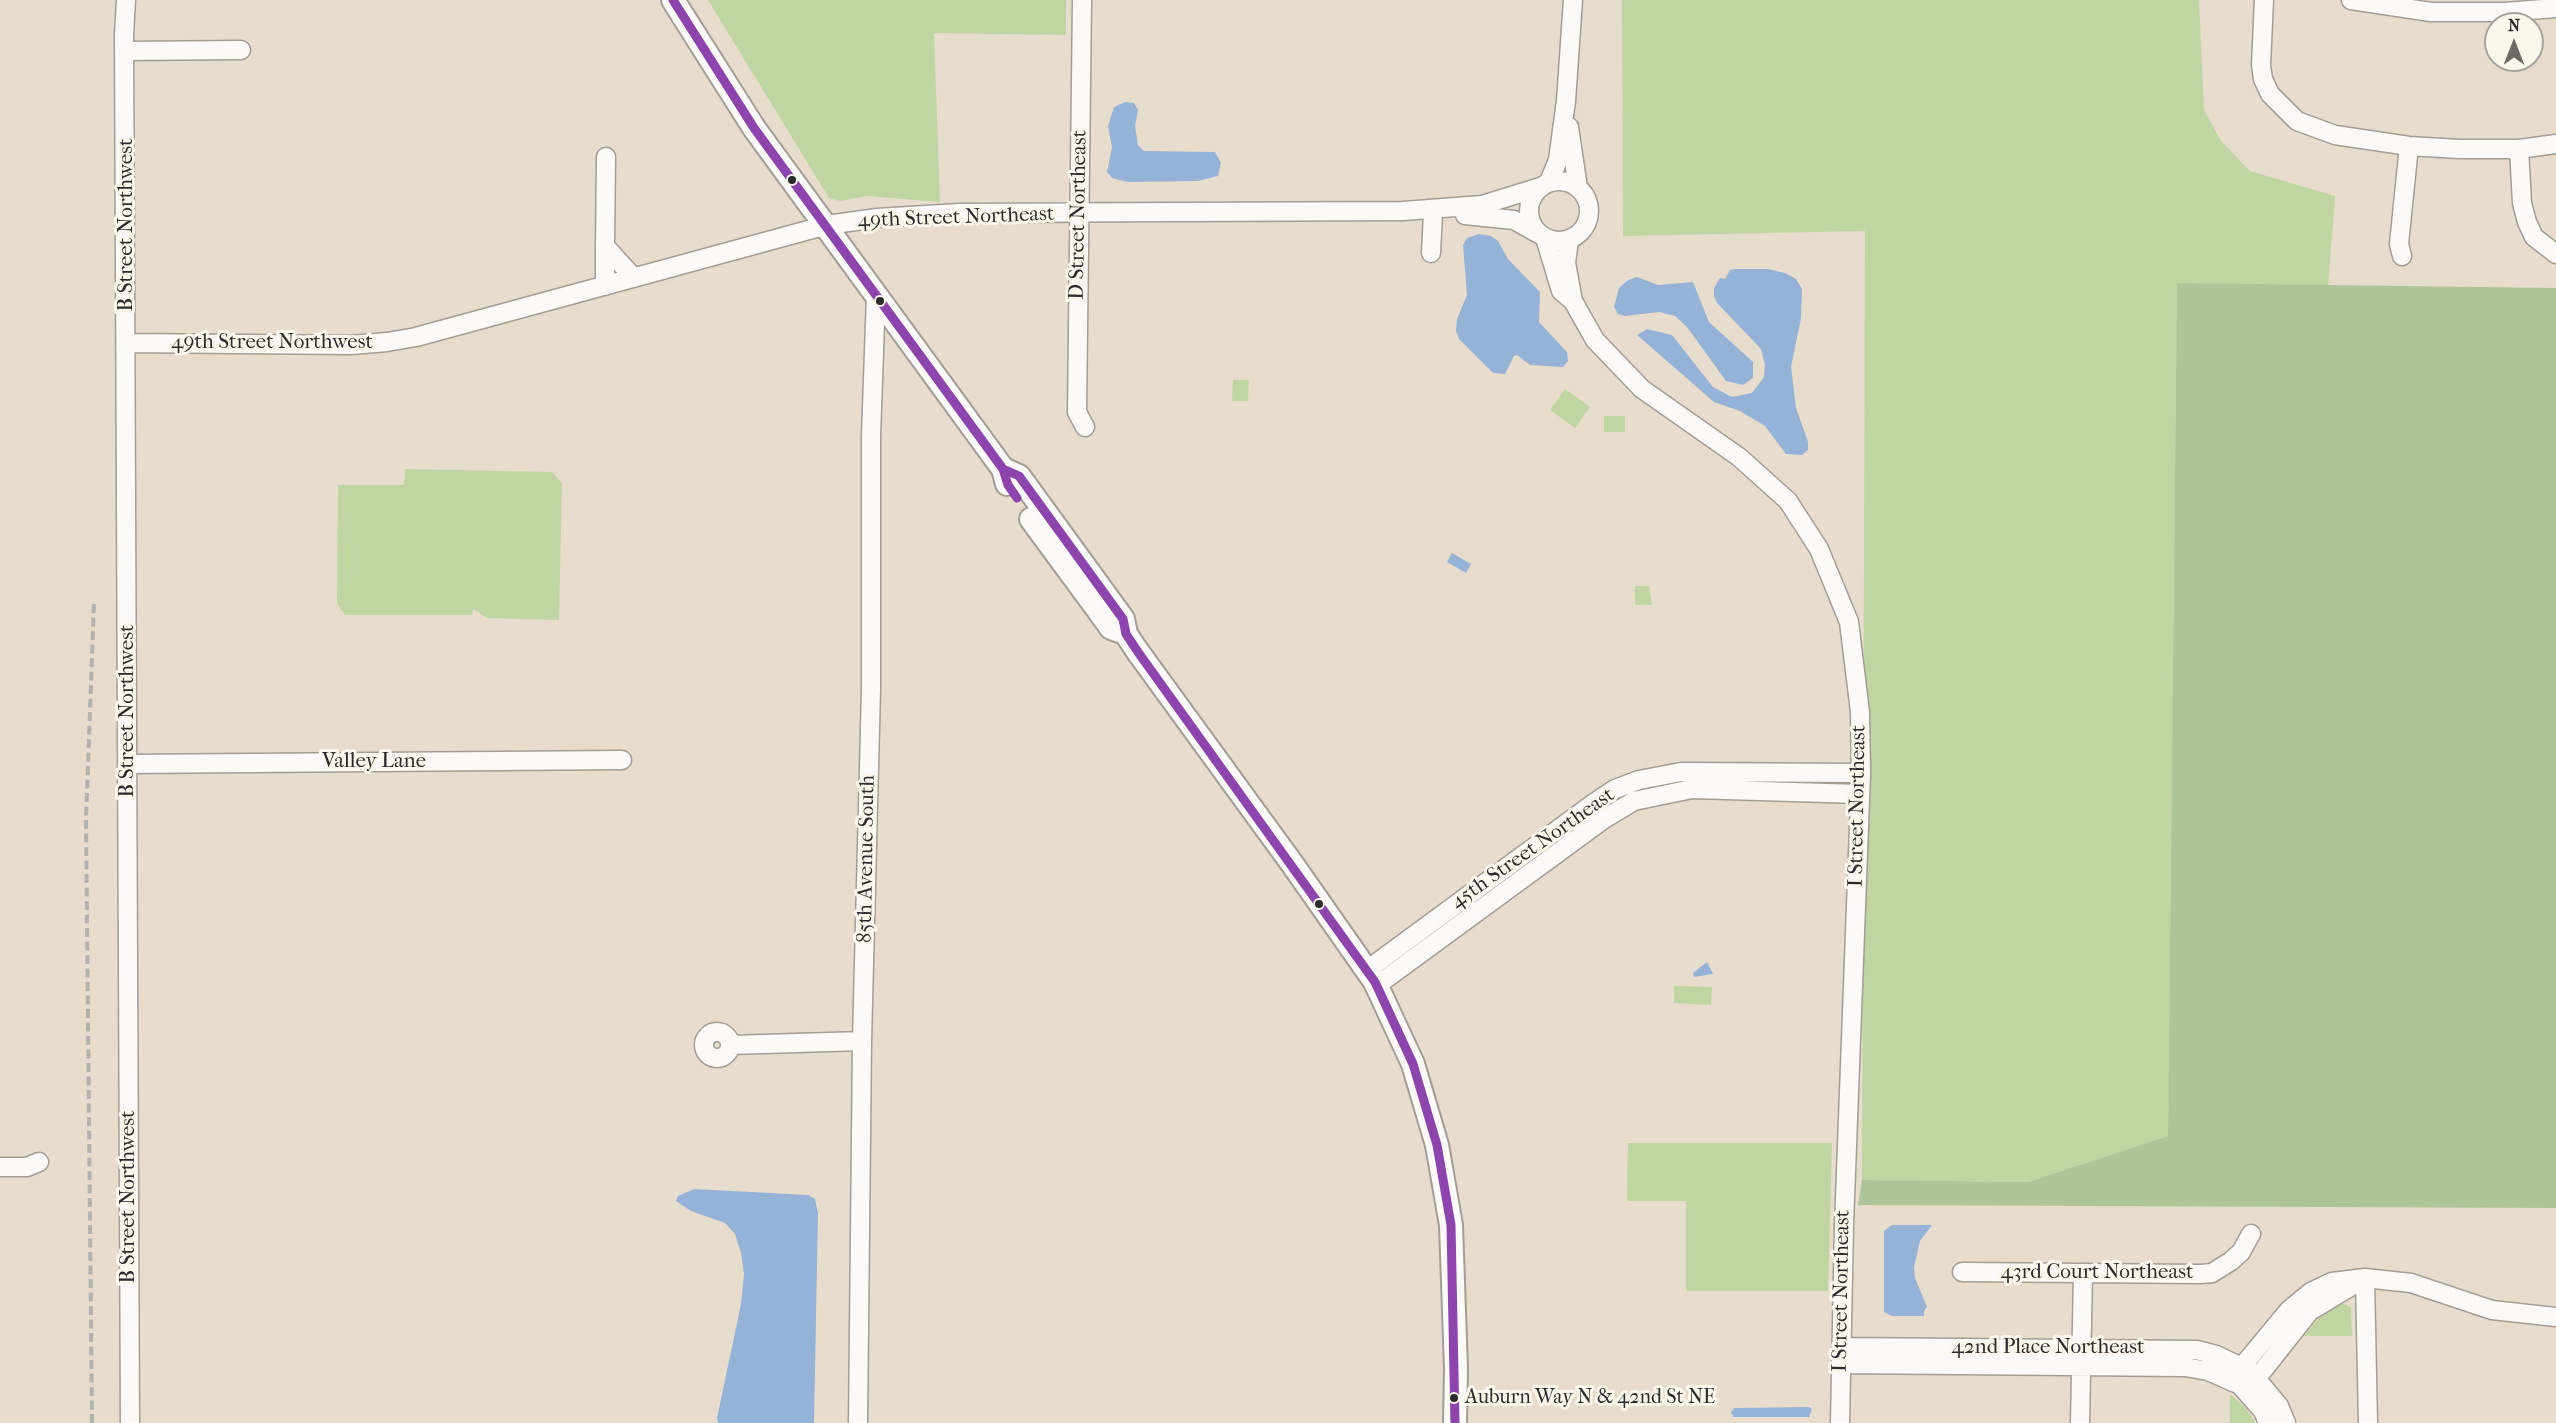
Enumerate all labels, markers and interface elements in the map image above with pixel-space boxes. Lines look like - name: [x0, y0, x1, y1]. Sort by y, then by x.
- north arrow: [2484, 12, 2544, 72]
- text: N: [2508, 16, 2520, 35]
- street label: D Street Northeast: [1065, 130, 1093, 300]
- street label: B Street Northwest: [114, 139, 140, 311]
- unlabelled marker: [786, 174, 798, 186]
- street label: 49th Street Northeast: [857, 202, 1055, 234]
- unlabelled marker: [874, 295, 886, 307]
- street label: 49th Street Northwest: [171, 330, 373, 356]
- street label: B Street Northwest: [115, 625, 141, 797]
- street label: I Street Northeast: [1844, 725, 1872, 887]
- street label: Valley Lane: [322, 749, 426, 775]
- street label: 85th Avenue South: [853, 775, 881, 943]
- street label: 45th Street Northeast: [1446, 783, 1620, 915]
- unlabelled marker: [1313, 898, 1325, 910]
- street label: B Street Northwest: [116, 1111, 142, 1283]
- street label: I Street Northeast: [1828, 1210, 1856, 1372]
- street label: 43rd Court Northeast: [2001, 1260, 2193, 1286]
- street label: 42nd Place Northeast: [1951, 1335, 2145, 1361]
- place label: Auburn Way N & 42nd St NE: [1465, 1386, 1715, 1410]
- marker: Auburn Way N & 42nd St NE: [1448, 1392, 1460, 1404]

